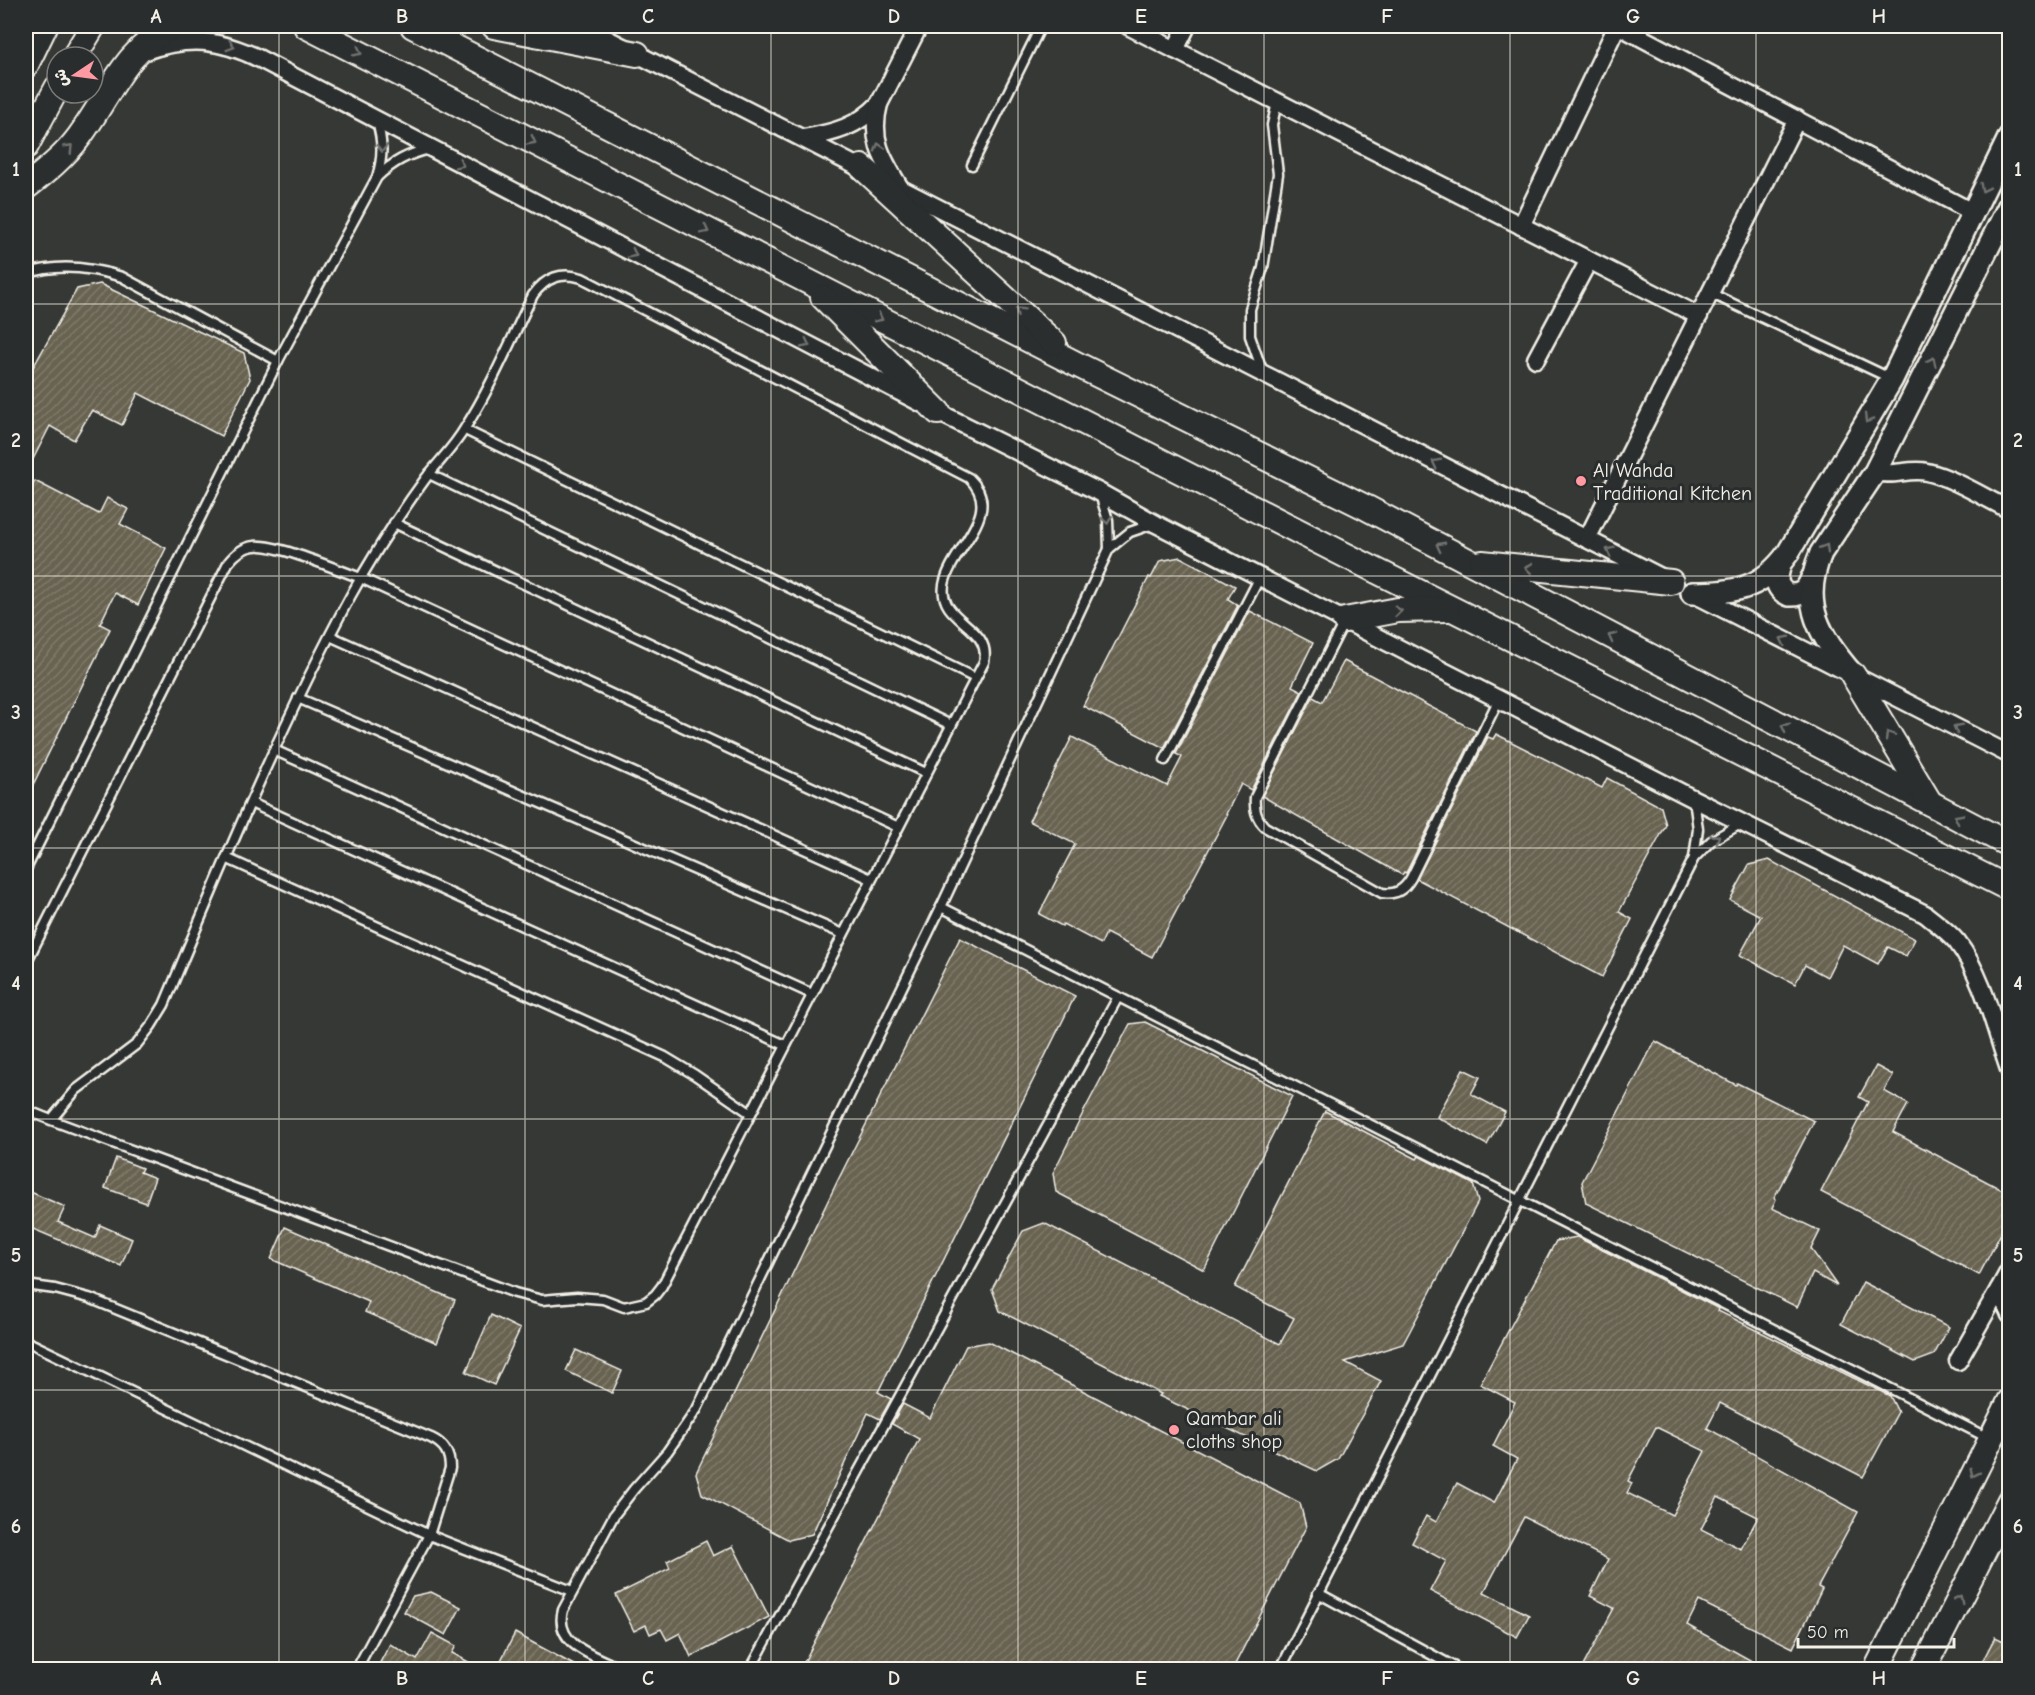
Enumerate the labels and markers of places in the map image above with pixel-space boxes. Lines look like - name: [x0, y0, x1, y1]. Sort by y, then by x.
- place label: Al Wahda Traditional Kitchen: [1593, 459, 1752, 505]
- marker: Al Wahda Traditional Kitchen: [1574, 474, 1588, 488]
- place label: Qambar ali cloths shop: [1186, 1407, 1282, 1453]
- marker: Qambar ali cloths shop: [1167, 1423, 1181, 1437]

